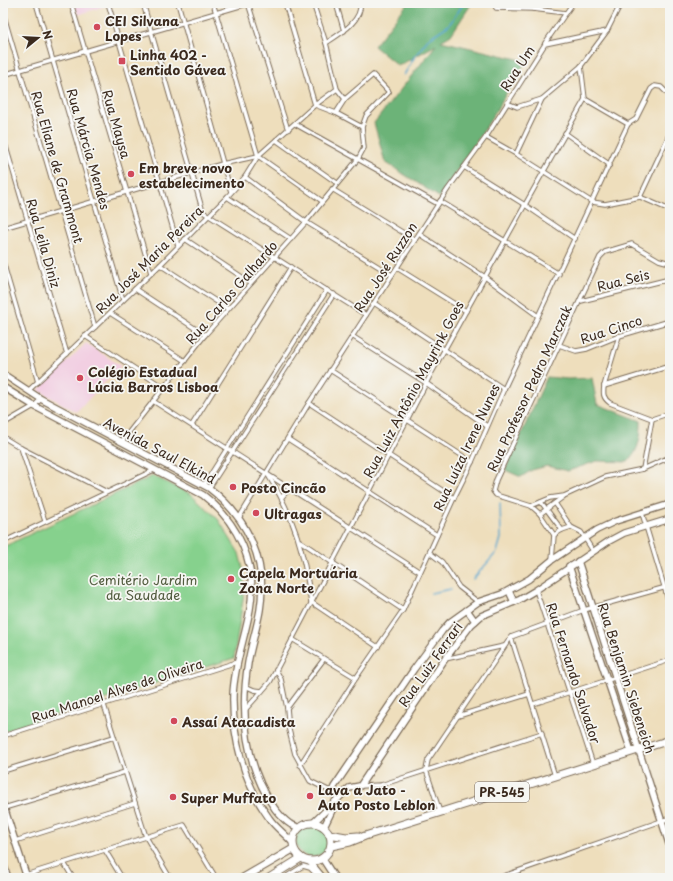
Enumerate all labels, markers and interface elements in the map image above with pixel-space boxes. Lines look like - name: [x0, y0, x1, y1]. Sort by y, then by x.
- place label: CEI Silvana Lopes: [105, 11, 179, 45]
- north arrow: [18, 18, 58, 58]
- marker: CEI Silvana Lopes: [92, 22, 102, 32]
- text: N: [39, 28, 58, 42]
- street label: Rua Um: [495, 42, 539, 94]
- place label: Linha 402 - Sentido Gávea: [130, 45, 226, 79]
- marker: Linha 402 - Sentido Gávea: [117, 56, 127, 66]
- street label: Rua Márcia Mendes: [63, 86, 115, 212]
- street label: Rua Maysa: [98, 87, 136, 161]
- street label: Rua Eliane de Grammont: [27, 89, 89, 245]
- place label: Em breve novo estabelecimento: [139, 158, 245, 192]
- marker: Em breve novo estabelecimento: [126, 169, 136, 179]
- street label: Rua Leila Diniz: [22, 196, 66, 290]
- street label: Rua José Maria Pereira: [91, 201, 207, 317]
- street label: Rua José Ruzzon: [349, 218, 421, 316]
- street label: Rua Carlos Galhardo: [181, 236, 281, 348]
- street label: Rua Seis: [595, 264, 651, 296]
- street label: Rua Luiz Antônio Mayrink Goes: [358, 297, 468, 481]
- street label: Rua Professor Pedro Marczak: [482, 301, 576, 475]
- street label: Rua Cinco: [578, 310, 644, 348]
- place label: Colégio Estadual Lúcia Barros Lisboa: [88, 362, 219, 396]
- marker: Colégio Estadual Lúcia Barros Lisboa: [75, 373, 85, 383]
- street label: Rua Luíza Irene Nunes: [428, 380, 504, 514]
- street label: Avenida Saul Elkind: [100, 412, 220, 488]
- place label: Posto Cincão: [241, 478, 326, 497]
- marker: Posto Cincão: [228, 482, 238, 492]
- place label: Ultragas: [264, 504, 322, 523]
- marker: Ultragas: [251, 508, 261, 518]
- place label: Capela Mortuária Zona Norte: [239, 563, 358, 597]
- park label: Cemitério Jardim da Saudade: [89, 570, 197, 604]
- marker: Capela Mortuária Zona Norte: [226, 574, 236, 584]
- street label: Rua Fernando Salvador: [542, 600, 606, 747]
- street label: Rua Benjamin Siebeneich: [594, 600, 660, 756]
- street label: Rua Luiz Ferrari: [394, 618, 466, 710]
- street label: Rua Manoel Alves de Oliveira: [29, 653, 205, 727]
- place label: Assaí Atacadista: [181, 712, 296, 731]
- marker: Assaí Atacadista: [169, 716, 179, 726]
- place label: Lava a Jato - Auto Posto Leblon: [318, 780, 435, 814]
- road number: PR-545: [475, 782, 529, 802]
- place label: Super Muffato: [181, 788, 277, 807]
- marker: Lava a Jato - Auto Posto Leblon: [305, 791, 315, 801]
- marker: Super Muffato: [168, 792, 178, 802]

